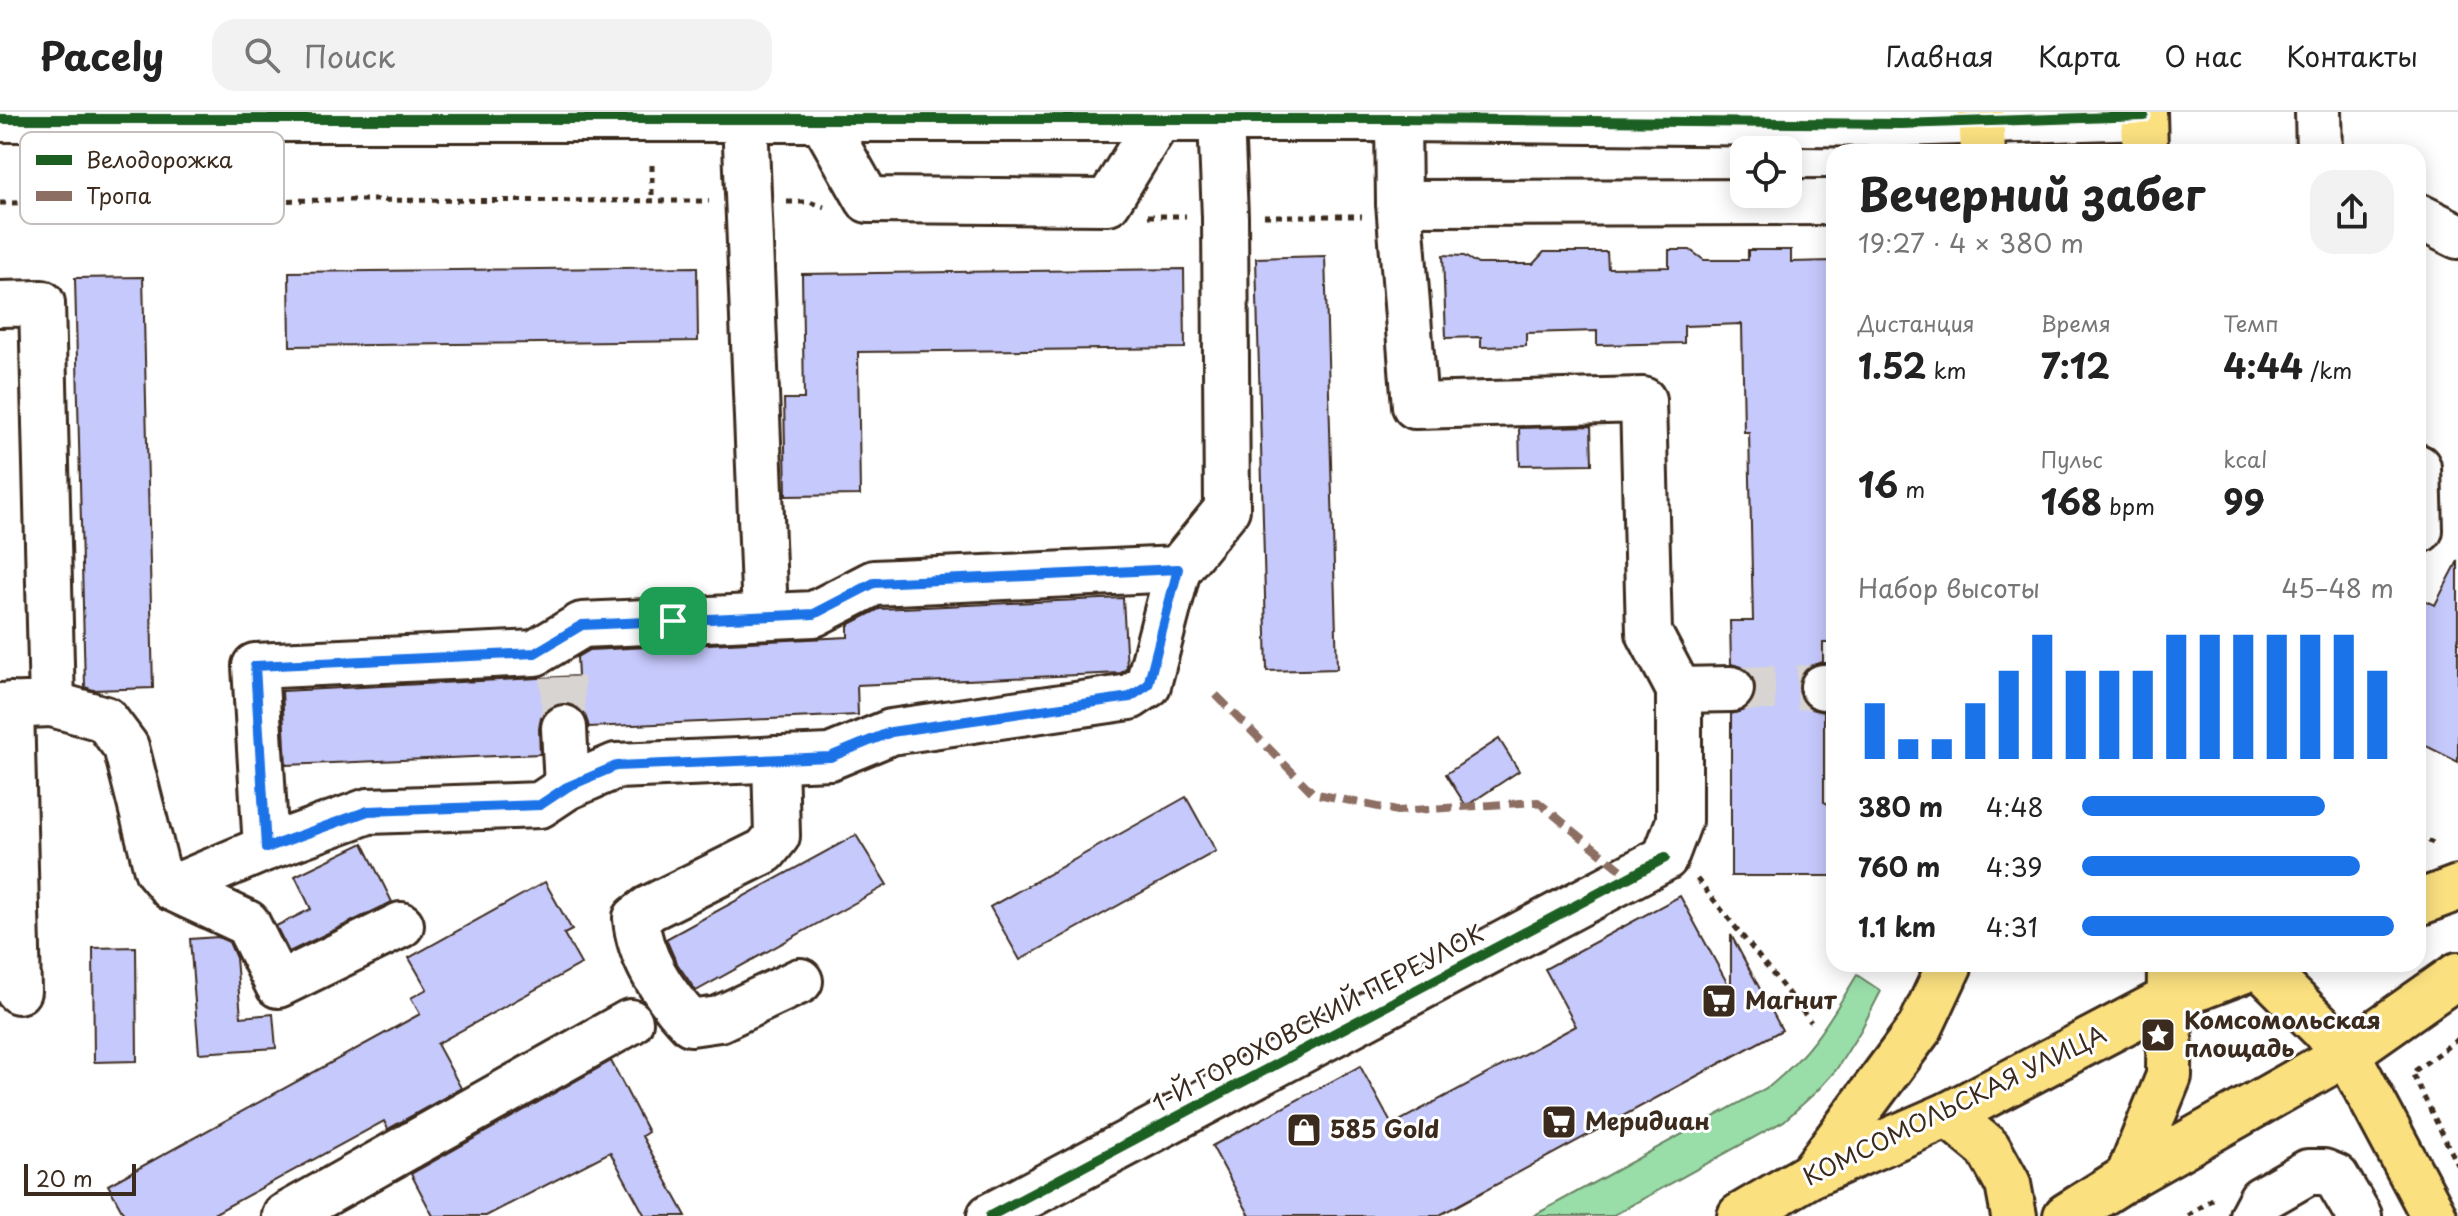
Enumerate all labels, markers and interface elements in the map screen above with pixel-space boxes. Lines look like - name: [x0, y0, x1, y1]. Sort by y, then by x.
- search box: [212, 19, 772, 91]
- text: Pacely: [40, 27, 164, 84]
- icon: search: [240, 33, 284, 77]
- text: Поиск: [304, 33, 395, 78]
- text: Главная: [1886, 34, 1994, 77]
- text: Карта: [2038, 34, 2120, 77]
- text: О нас: [2164, 34, 2242, 77]
- text: Контакты: [2286, 34, 2418, 77]
- legend: [20, 132, 284, 224]
- map controls: [1730, 136, 1802, 208]
- button: locate: [1730, 136, 1802, 208]
- text: Велодорожка: [86, 142, 233, 175]
- text: Вечерний забег: [1858, 160, 2205, 226]
- button: share: [2310, 170, 2394, 254]
- text: Тропа: [86, 178, 152, 211]
- text: 19:27 · 4 × 380 m: [1858, 223, 2084, 262]
- text: Дистанция: [1858, 306, 1975, 339]
- text: Время: [2041, 306, 2111, 339]
- text: Темп: [2223, 306, 2279, 339]
- text: 1.52: [1858, 339, 1926, 391]
- text: 7:12: [2041, 339, 2110, 391]
- text: 4:44: [2223, 339, 2303, 391]
- text: km: [1926, 353, 1967, 386]
- text: /km: [2303, 353, 2352, 386]
- text: Пульс: [2041, 442, 2103, 475]
- text: kcal: [2223, 442, 2267, 475]
- text: 16: [1858, 458, 1898, 510]
- text: m: [1898, 472, 1925, 505]
- text: 168: [2041, 475, 2102, 527]
- text: 99: [2223, 475, 2265, 527]
- text: bpm: [2102, 489, 2155, 522]
- text: Набор высоты: [1858, 568, 2040, 607]
- text: 45–48 m: [2281, 568, 2394, 607]
- pin: [639, 587, 707, 655]
- icon: arrive: [651, 599, 695, 643]
- text: 380 m: [1858, 787, 1943, 826]
- text: 4:48: [1986, 787, 2044, 826]
- text: 760 m: [1858, 847, 1940, 886]
- text: 4:39: [1986, 847, 2042, 886]
- text: 1.1 km: [1858, 907, 1936, 946]
- text: 4:31: [1986, 907, 2038, 946]
- street label: 1-Й ГОРОХОВСКИЙ ПЕРЕУЛОК: [1145, 914, 1489, 1120]
- place label: Магнит: [1745, 981, 1838, 1017]
- supermarket icon: Магнит: [1700, 982, 1738, 1020]
- place label: Комсомольская площадь: [2184, 1001, 2381, 1065]
- street label: КОМСОМОЛЬСКАЯ УЛИЦА: [1797, 1015, 2112, 1193]
- place icon: Комсомольская площадь: [2139, 1016, 2177, 1054]
- place label: Меридиан: [1585, 1102, 1710, 1138]
- supermarket icon: Меридиан: [1540, 1103, 1578, 1141]
- place label: 585 Gold: [1330, 1110, 1439, 1146]
- shop icon: 585 Gold: [1285, 1111, 1323, 1149]
- scale bar: [24, 1160, 136, 1196]
- text: 20 m: [36, 1161, 93, 1194]

